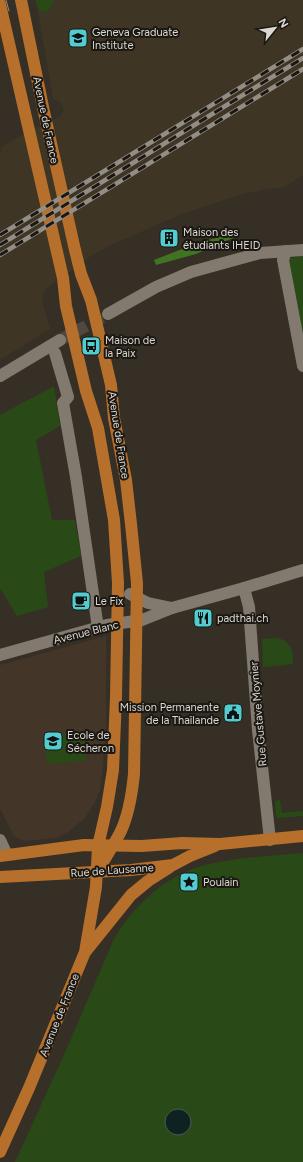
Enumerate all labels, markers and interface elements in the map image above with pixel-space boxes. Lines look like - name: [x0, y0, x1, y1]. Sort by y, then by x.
- north arrow: [255, 8, 295, 48]
- text: N: [275, 16, 291, 30]
- place label: Geneva Graduate Institute: [92, 26, 178, 52]
- school or university icon: Geneva Graduate Institute: [67, 27, 89, 49]
- street label: Avenue de France: [30, 76, 61, 165]
- place label: Maison des étudiants IHEID: [183, 226, 261, 252]
- building icon: Maison des étudiants IHEID: [158, 227, 180, 249]
- place label: Maison de la Paix: [105, 334, 155, 360]
- bus stop icon: Maison de la Paix: [80, 335, 102, 357]
- street label: Avenue de France: [105, 390, 132, 480]
- cafe icon: Le Fix: [70, 590, 92, 612]
- place label: Le Fix: [95, 595, 124, 608]
- restaurant icon: padthai.ch: [192, 607, 214, 629]
- place label: padthai.ch: [217, 612, 268, 625]
- street label: Avenue Blanc: [52, 618, 120, 647]
- street label: Rue Gustave Moynier: [247, 661, 270, 767]
- place label: Mission Permanente de la Thaïlande: [120, 701, 219, 727]
- public building icon: Mission Permanente de la Thaïlande: [222, 702, 244, 724]
- place label: Ecole de Sécheron: [67, 729, 114, 755]
- school or university icon: Ecole de Sécheron: [42, 730, 64, 752]
- street label: Rue de Lausanne: [70, 861, 154, 880]
- place icon: Poulain: [178, 871, 200, 893]
- place label: Poulain: [203, 876, 239, 889]
- street label: Avenue de France: [37, 972, 82, 1059]

